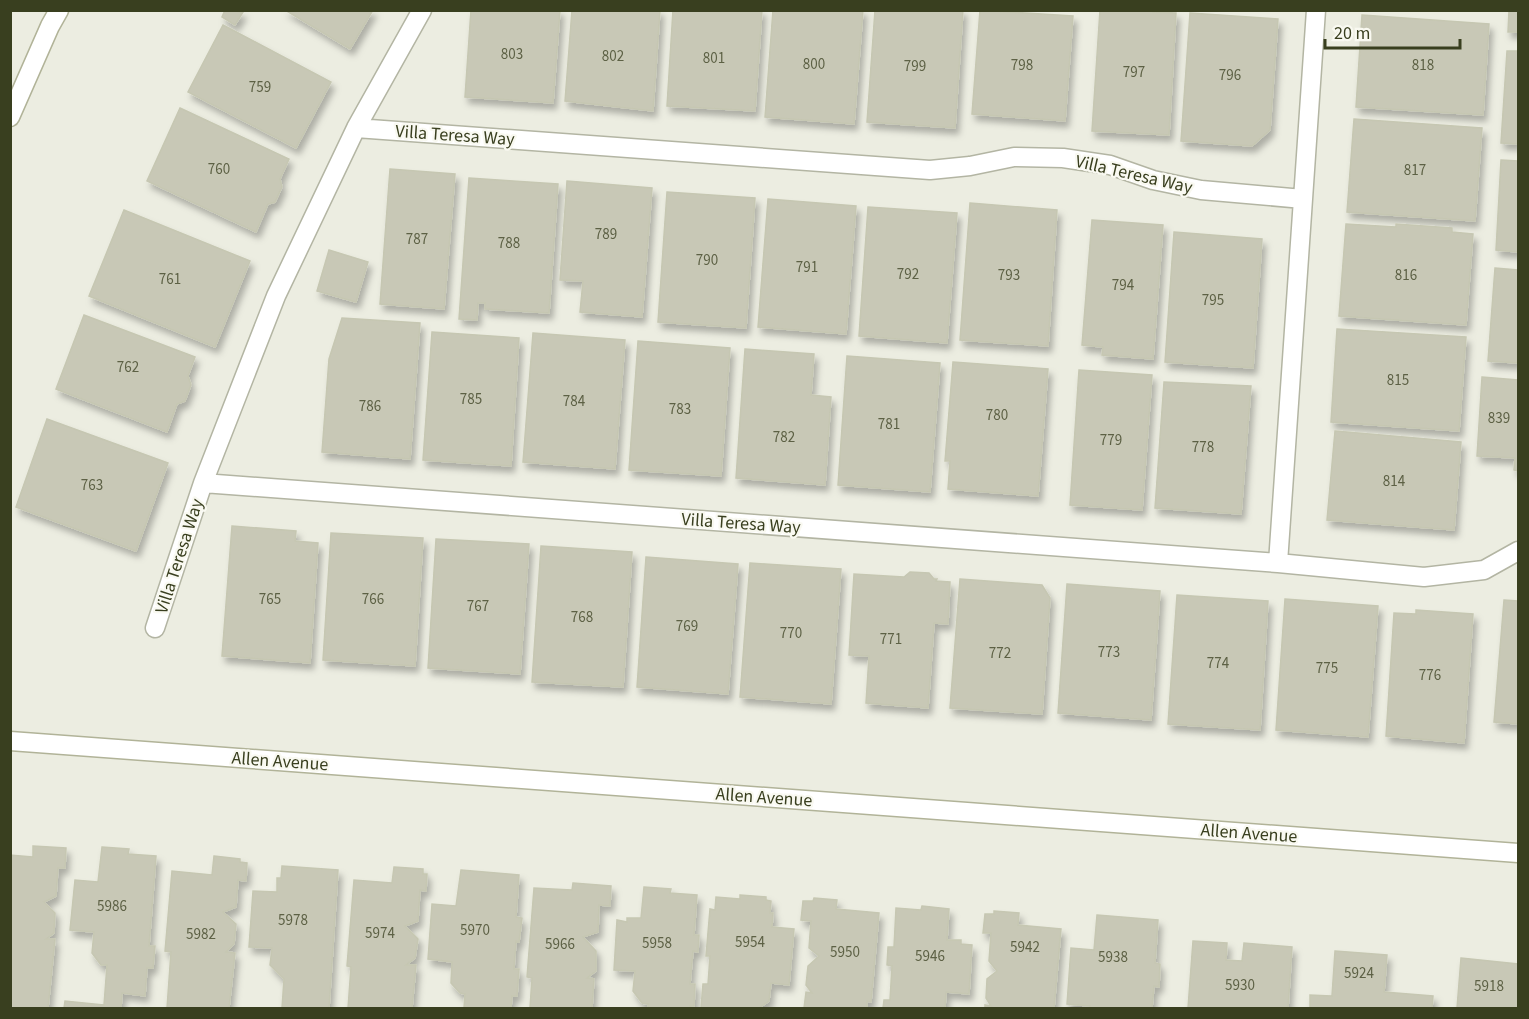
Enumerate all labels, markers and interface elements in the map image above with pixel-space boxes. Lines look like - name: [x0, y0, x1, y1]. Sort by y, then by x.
- scale bar: [1325, 12, 1460, 50]
- text: 20 m: [1334, 21, 1370, 46]
- house number: 803: [501, 44, 523, 65]
- house number: 802: [602, 46, 624, 67]
- house number: 801: [703, 48, 725, 69]
- house number: 800: [803, 54, 825, 75]
- house number: 798: [1011, 55, 1033, 76]
- house number: 818: [1412, 55, 1434, 76]
- house number: 799: [904, 56, 926, 77]
- house number: 797: [1123, 62, 1145, 83]
- house number: 796: [1219, 65, 1241, 86]
- house number: 759: [249, 77, 271, 98]
- street label: Villa Teresa Way: [394, 119, 516, 152]
- street label: Villa Teresa Way: [1073, 149, 1195, 200]
- house number: 760: [208, 159, 230, 180]
- house number: 817: [1404, 160, 1426, 181]
- house number: 789: [595, 224, 617, 245]
- house number: 787: [406, 229, 428, 250]
- house number: 788: [498, 233, 520, 254]
- house number: 790: [696, 250, 718, 271]
- house number: 791: [796, 257, 818, 278]
- house number: 792: [897, 264, 919, 285]
- house number: 793: [998, 265, 1020, 286]
- house number: 816: [1395, 265, 1417, 286]
- house number: 761: [159, 269, 181, 290]
- house number: 794: [1112, 275, 1135, 296]
- house number: 795: [1202, 290, 1224, 311]
- house number: 762: [117, 357, 139, 378]
- house number: 815: [1387, 370, 1409, 391]
- house number: 785: [460, 389, 482, 410]
- house number: 784: [563, 391, 586, 412]
- house number: 786: [359, 396, 381, 417]
- house number: 783: [669, 399, 691, 420]
- house number: 780: [986, 405, 1008, 426]
- house number: 839: [1488, 408, 1510, 429]
- house number: 781: [878, 414, 900, 435]
- house number: 782: [773, 427, 795, 448]
- house number: 779: [1100, 430, 1122, 451]
- house number: 778: [1192, 437, 1214, 458]
- house number: 814: [1383, 471, 1406, 492]
- house number: 763: [81, 475, 103, 496]
- street label: Villa Teresa Way: [149, 495, 210, 617]
- street label: Villa Teresa Way: [680, 507, 802, 540]
- house number: 765: [259, 589, 281, 610]
- house number: 766: [362, 589, 384, 610]
- house number: 767: [467, 596, 489, 617]
- house number: 768: [571, 607, 593, 628]
- house number: 769: [676, 616, 698, 637]
- house number: 770: [780, 623, 802, 644]
- house number: 771: [880, 629, 902, 650]
- house number: 773: [1098, 642, 1120, 663]
- house number: 772: [989, 643, 1011, 664]
- house number: 774: [1207, 653, 1230, 674]
- house number: 775: [1316, 658, 1338, 679]
- house number: 776: [1419, 665, 1441, 686]
- street label: Allen Avenue: [231, 746, 329, 777]
- street label: Allen Avenue: [715, 782, 813, 813]
- street label: Allen Avenue: [1200, 818, 1298, 849]
- house number: 5986: [97, 896, 127, 917]
- house number: 5978: [278, 910, 308, 931]
- house number: 5970: [460, 920, 490, 941]
- house number: 5974: [365, 923, 395, 944]
- house number: 5982: [186, 924, 216, 945]
- house number: 5954: [735, 932, 765, 953]
- house number: 5958: [642, 933, 672, 954]
- house number: 5966: [545, 934, 575, 955]
- house number: 5942: [1010, 937, 1040, 958]
- house number: 5950: [830, 942, 860, 963]
- house number: 5946: [915, 946, 945, 967]
- house number: 5938: [1098, 947, 1128, 968]
- house number: 5924: [1344, 963, 1374, 984]
- house number: 5930: [1225, 975, 1255, 996]
- house number: 5918: [1474, 976, 1504, 997]

